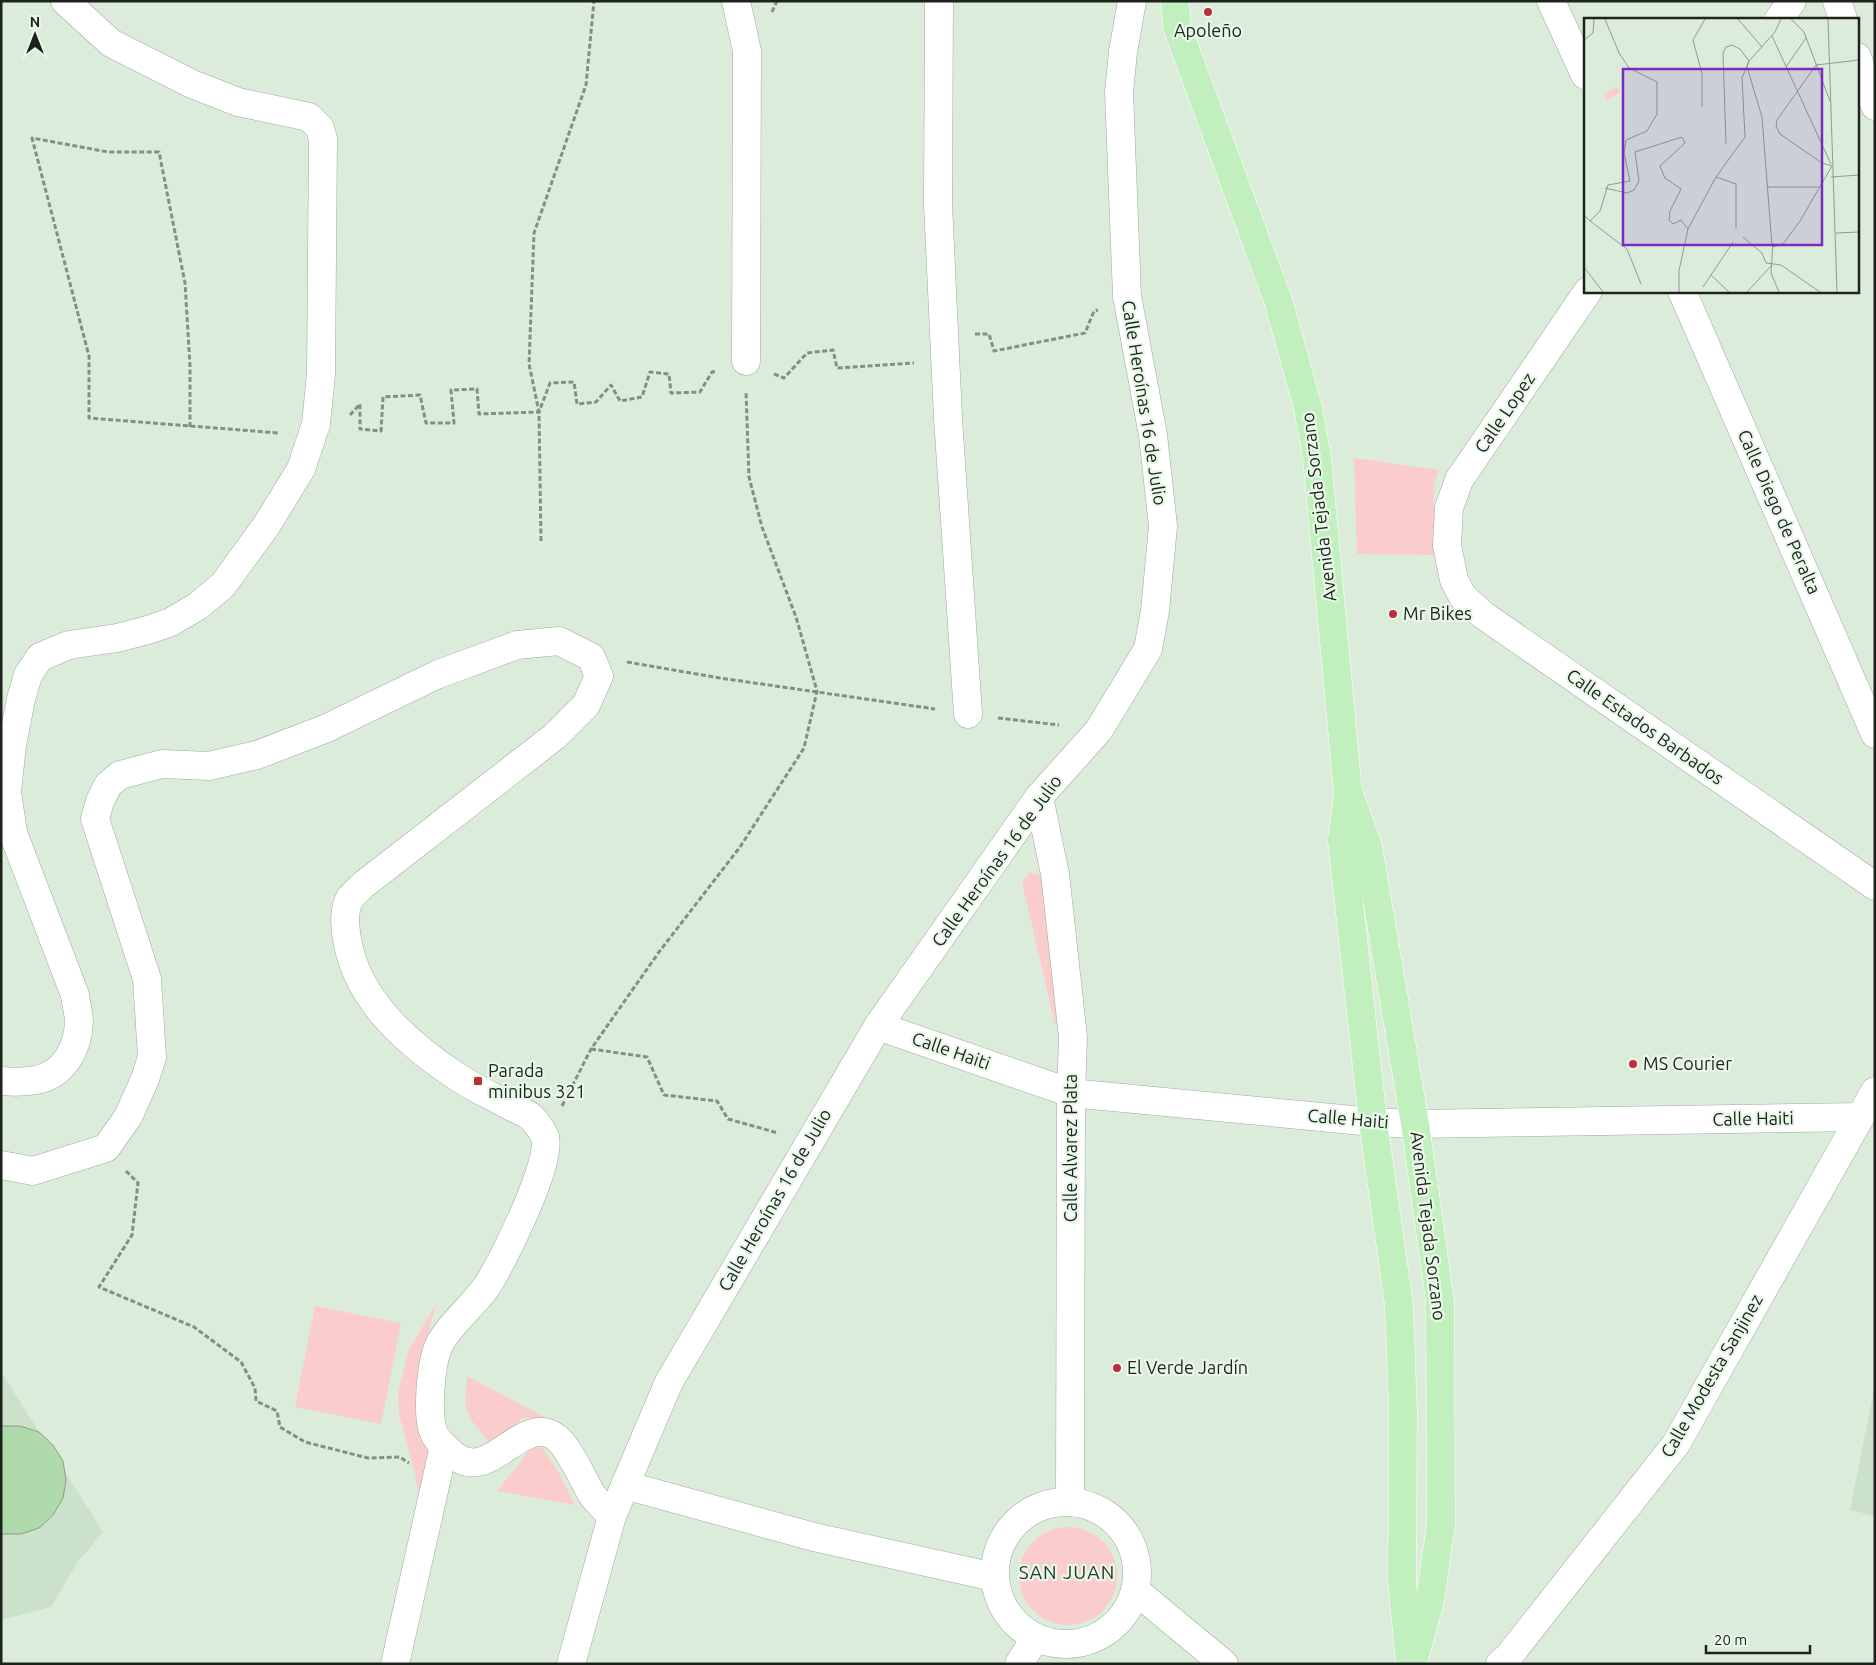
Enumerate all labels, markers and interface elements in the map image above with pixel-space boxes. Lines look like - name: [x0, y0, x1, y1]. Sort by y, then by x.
- marker: Apoleño: [1202, 6, 1214, 18]
- north arrow: [10, 10, 60, 60]
- text: N: [30, 14, 40, 30]
- inset map: [1584, 18, 1858, 292]
- place label: Apoleño: [1174, 20, 1242, 40]
- street label: Calle Heroínas 16 de Julio: [1119, 299, 1171, 507]
- street label: Calle Lopez: [1470, 369, 1538, 456]
- street label: Avenida Tejada Sorzano: [1296, 411, 1340, 603]
- street label: Calle Diego de Peralta: [1735, 426, 1825, 597]
- place label: Mr Bikes: [1403, 603, 1472, 623]
- marker: Mr Bikes: [1387, 608, 1399, 620]
- street label: Calle Estados Barbados: [1563, 664, 1728, 788]
- street label: Calle Heroínas 16 de Julio: [927, 771, 1065, 950]
- street label: Calle Haiti: [910, 1027, 993, 1073]
- place label: MS Courier: [1643, 1053, 1732, 1073]
- marker: MS Courier: [1627, 1058, 1639, 1070]
- place label: Parada minibus 321: [488, 1060, 586, 1101]
- street label: Calle Alvarez Plata: [1060, 1074, 1080, 1222]
- marker: Parada minibus 321: [472, 1075, 484, 1087]
- street label: Calle Haiti: [1307, 1104, 1390, 1132]
- street label: Calle Heroínas 16 de Julio: [714, 1105, 835, 1294]
- street label: Calle Haiti: [1712, 1107, 1794, 1129]
- street label: Avenida Tejada Sorzano: [1407, 1130, 1451, 1322]
- street label: Calle Modesta Sanjinez: [1656, 1290, 1766, 1461]
- place label: El Verde Jardín: [1127, 1357, 1248, 1377]
- marker: El Verde Jardín: [1111, 1362, 1123, 1374]
- district label: SAN JUAN: [1019, 1561, 1115, 1583]
- scale bar: [1706, 1622, 1810, 1654]
- text: 20 m: [1714, 1631, 1747, 1648]

